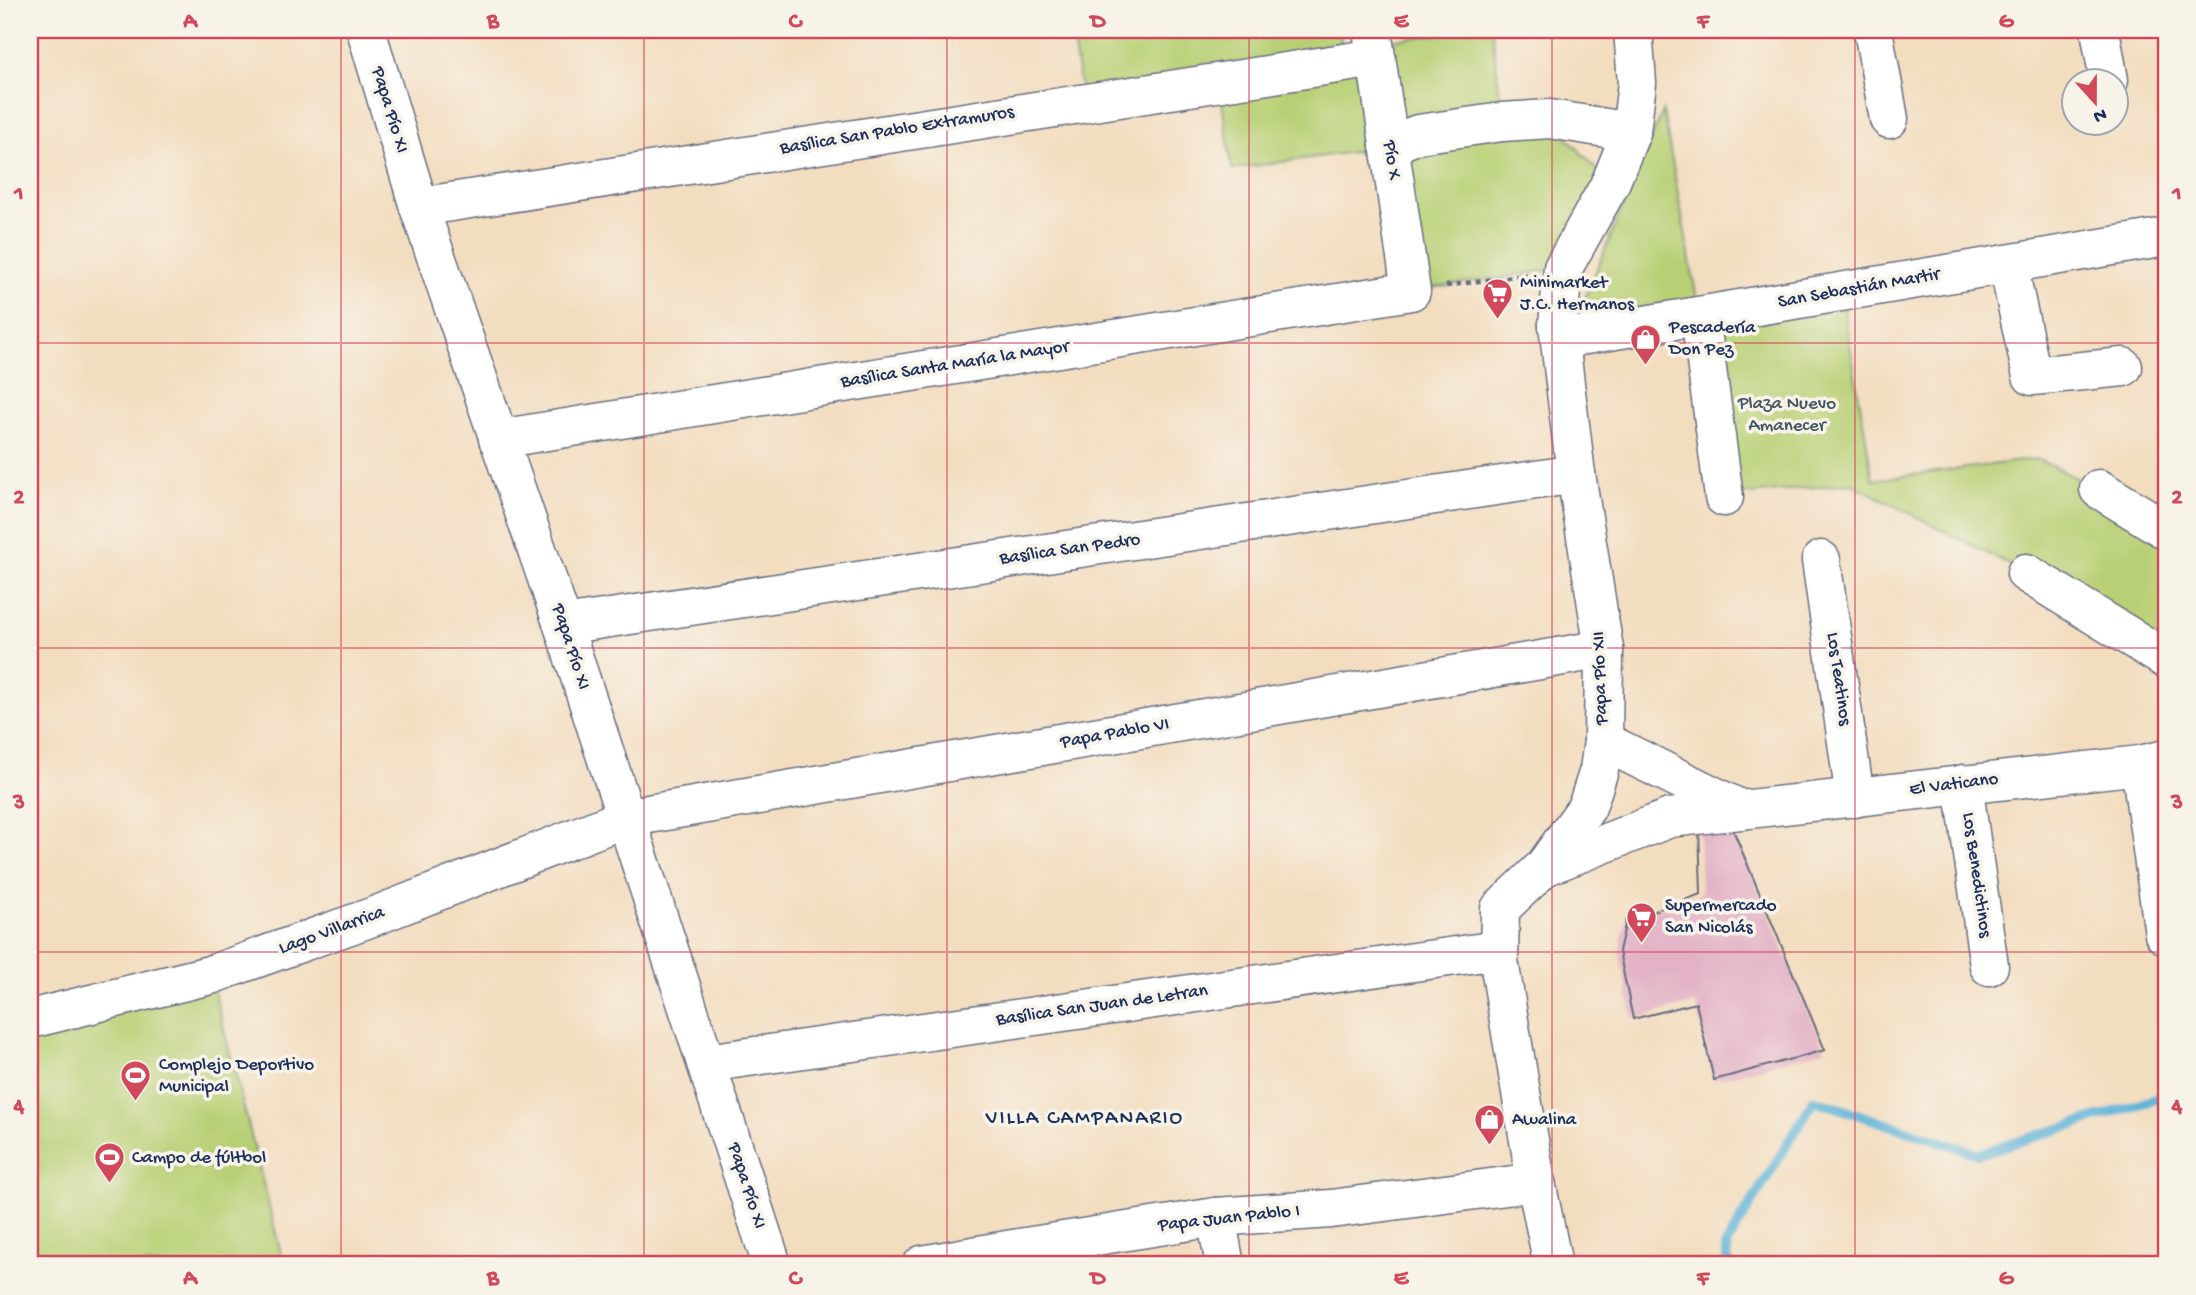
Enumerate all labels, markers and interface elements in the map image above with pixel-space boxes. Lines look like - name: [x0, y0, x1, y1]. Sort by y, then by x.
- text: A: [182, 9, 198, 36]
- text: B: [486, 9, 500, 36]
- text: C: [789, 9, 804, 36]
- text: D: [1089, 9, 1107, 36]
- text: E: [1394, 9, 1410, 36]
- text: F: [1696, 9, 1711, 36]
- text: G: [1999, 9, 2015, 36]
- street label: Papa Pío XI: [365, 63, 413, 156]
- north arrow: [2060, 66, 2130, 136]
- street label: Basílica San Pablo Extramuros: [777, 101, 1017, 161]
- text: N: [2090, 102, 2110, 128]
- street label: Pío X: [1376, 138, 1406, 182]
- text: 1: [13, 181, 24, 208]
- text: 1: [2171, 181, 2182, 208]
- street label: San Sebastián Martir: [1776, 263, 1944, 315]
- place label: Minimarket J.C. Hermanos: [1520, 272, 1635, 317]
- supermarket icon: Minimarket J.C. Hermanos: [1480, 277, 1514, 321]
- place label: Pescadería Don Pez: [1667, 317, 1757, 362]
- shop icon: Pescadería Don Pez: [1629, 322, 1663, 366]
- street label: Basílica Santa María la Mayor: [838, 335, 1073, 395]
- park label: Plaza Nuevo Amanecer: [1737, 393, 1836, 438]
- text: 2: [13, 485, 25, 512]
- text: 2: [2171, 485, 2183, 512]
- street label: Basílica San Pedro: [997, 529, 1142, 571]
- street label: Papa Pío XI: [545, 600, 595, 693]
- street label: Papa Pío XII: [1588, 631, 1614, 726]
- street label: Los Teatinos: [1820, 631, 1856, 728]
- street label: Papa Pablo VI: [1058, 713, 1171, 755]
- street label: El Vaticano: [1908, 768, 2000, 802]
- text: 3: [12, 790, 25, 817]
- text: 3: [2170, 790, 2183, 817]
- street label: Los Benedictinos: [1956, 811, 1996, 940]
- place label: Supermercado San Nicolás: [1665, 895, 1777, 940]
- supermarket icon: Supermercado San Nicolás: [1625, 900, 1659, 944]
- street label: Lago Villarrica: [276, 901, 389, 961]
- street label: Basílica San Juan de Letran: [994, 980, 1209, 1032]
- place label: Complejo Deportivo Municipal: [159, 1054, 314, 1099]
- sports icon: Complejo Deportivo Municipal: [119, 1059, 153, 1103]
- text: 4: [13, 1094, 25, 1121]
- text: 4: [2171, 1094, 2183, 1121]
- shop icon: Awalina: [1472, 1103, 1506, 1147]
- district label: VILLA CAMPANARIO: [985, 1107, 1184, 1132]
- place label: Awalina: [1512, 1109, 1578, 1132]
- street label: Papa Pío XI: [721, 1139, 771, 1232]
- sports icon: Campo de fúltbol: [92, 1141, 126, 1185]
- place label: Campo de fúltbol: [132, 1147, 266, 1170]
- street label: Papa Juan Pablo I: [1156, 1200, 1301, 1238]
- text: A: [182, 1266, 198, 1293]
- text: B: [486, 1266, 500, 1293]
- text: C: [789, 1266, 804, 1293]
- text: D: [1089, 1266, 1107, 1293]
- text: E: [1394, 1266, 1410, 1293]
- text: F: [1696, 1266, 1711, 1293]
- text: G: [1999, 1266, 2015, 1293]

